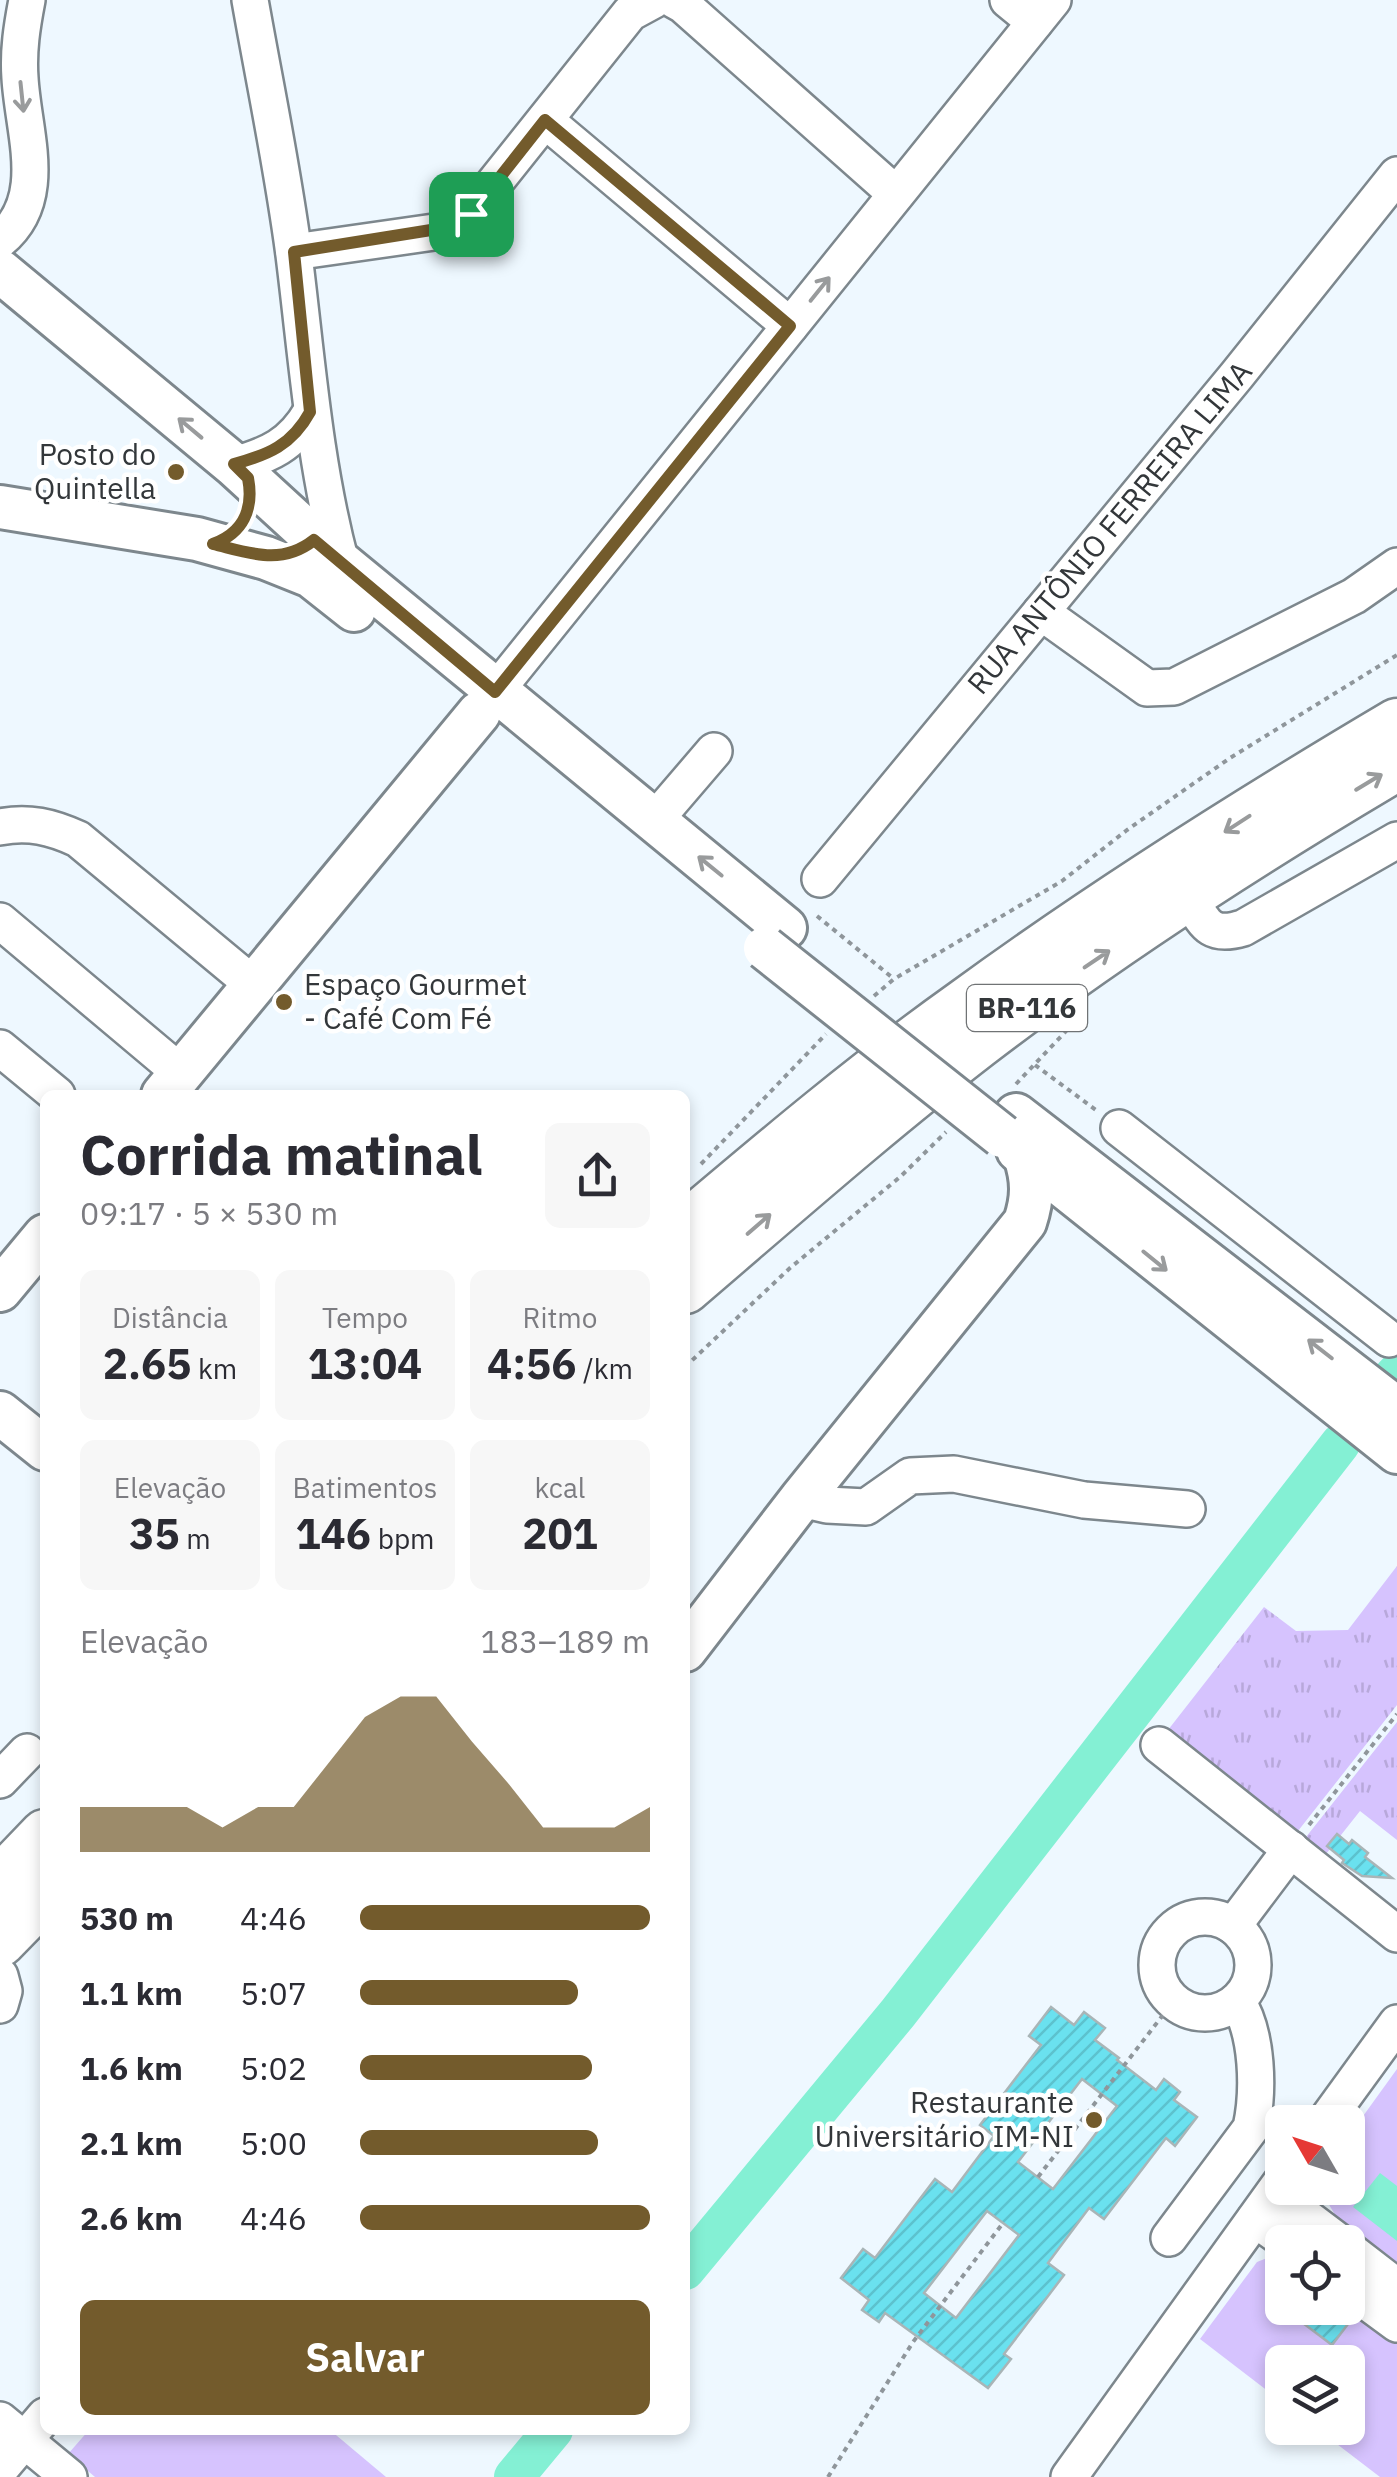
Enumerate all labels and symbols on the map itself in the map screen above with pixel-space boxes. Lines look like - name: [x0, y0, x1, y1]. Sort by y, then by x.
- one-way arrow: [12, 80, 31, 112]
- pin: [429, 172, 514, 257]
- one-way arrow: [809, 276, 830, 303]
- street label: RUA ANTÔNIO FERREIRA LIMA: [958, 352, 1260, 702]
- one-way arrow: [177, 417, 203, 439]
- place label: Posto do Quintella: [34, 434, 156, 507]
- marker: Posto do Quintella: [165, 461, 187, 483]
- one-way arrow: [1354, 771, 1383, 791]
- one-way arrow: [1223, 813, 1252, 834]
- one-way arrow: [697, 856, 723, 878]
- one-way arrow: [1082, 948, 1110, 969]
- place label: Espaço Gourmet - Café Com Fé: [304, 964, 527, 1037]
- road number: BR-116: [967, 985, 1087, 1031]
- marker: Espaço Gourmet - Café Com Fé: [273, 991, 295, 1013]
- one-way arrow: [746, 1213, 771, 1236]
- one-way arrow: [1142, 1250, 1168, 1272]
- one-way arrow: [1307, 1339, 1334, 1360]
- place label: Restaurante Universitário IM-NI: [815, 2082, 1074, 2155]
- north arrow: [1265, 2105, 1365, 2205]
- marker: Restaurante Universitário IM-NI: [1083, 2109, 1105, 2131]

